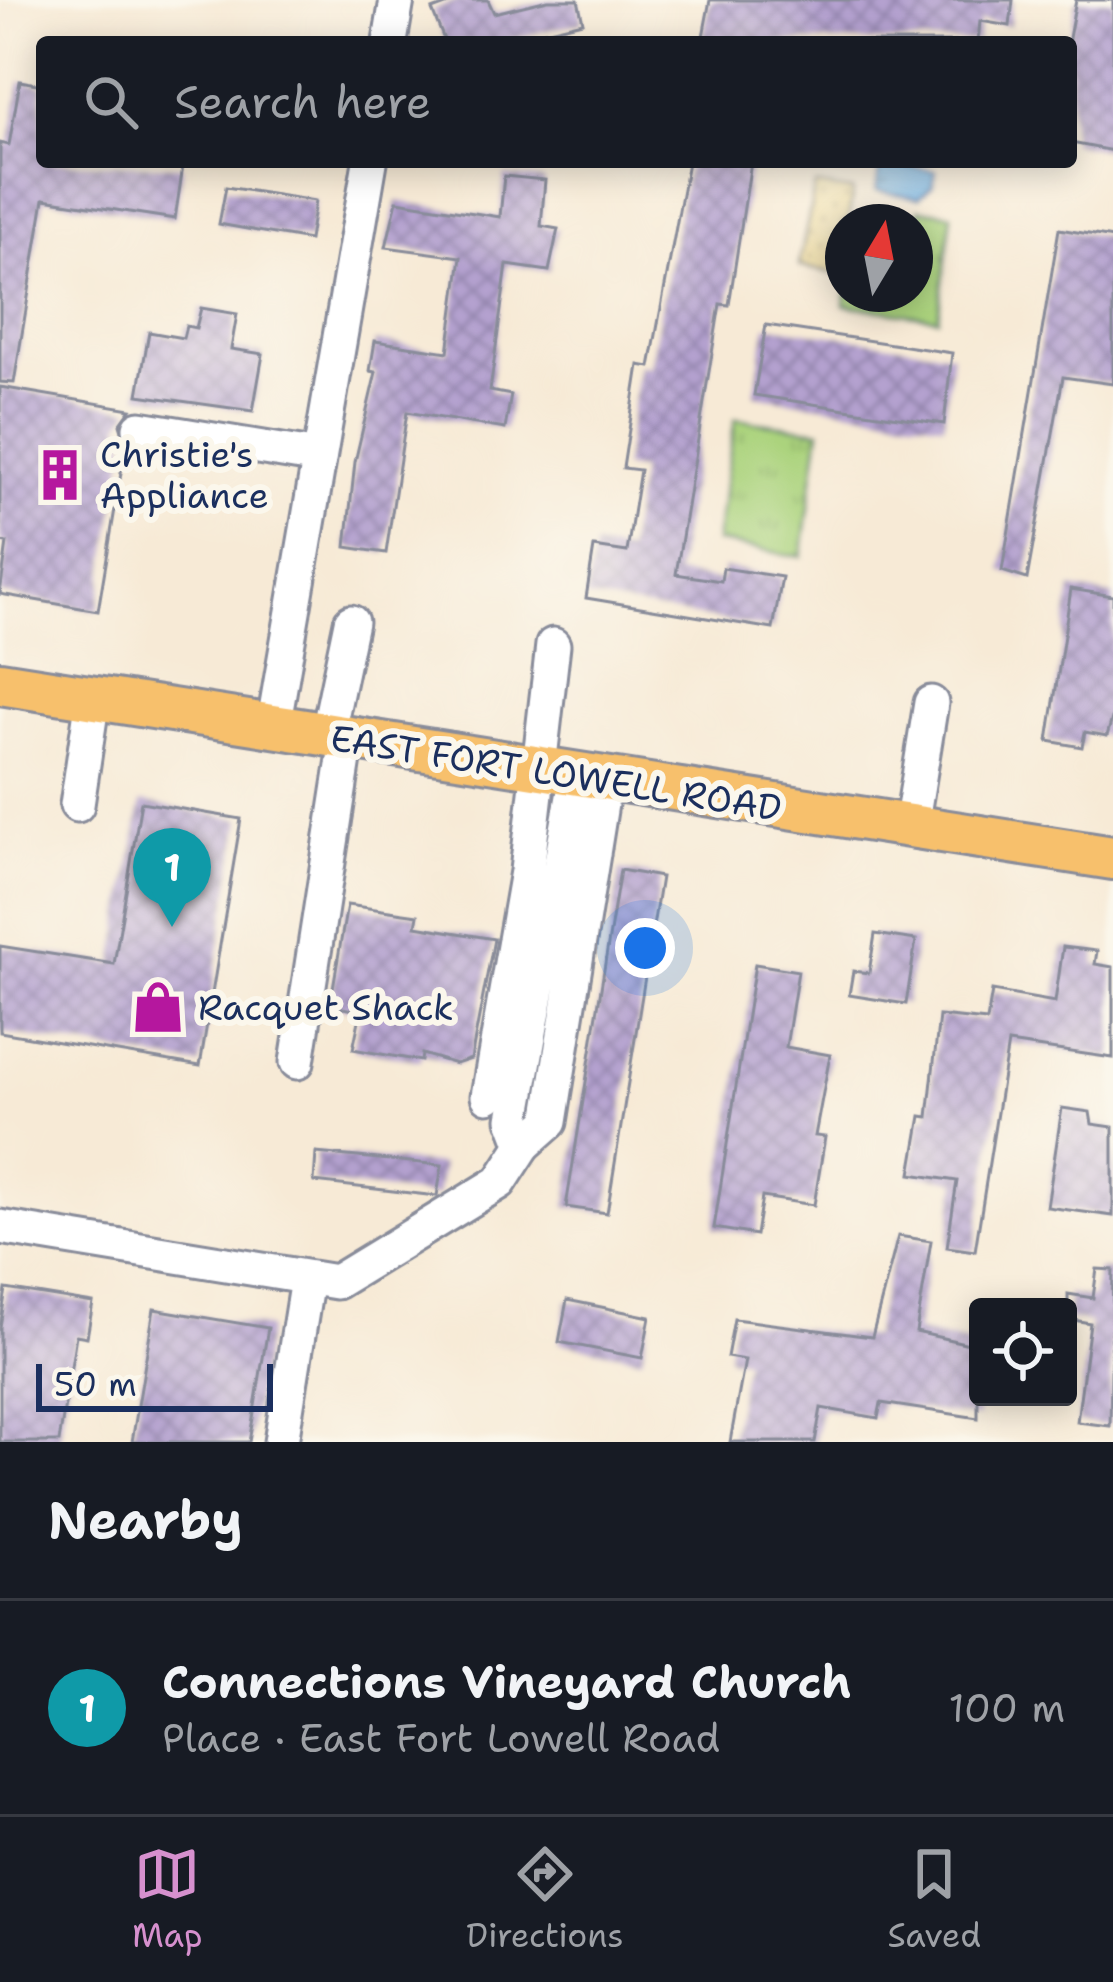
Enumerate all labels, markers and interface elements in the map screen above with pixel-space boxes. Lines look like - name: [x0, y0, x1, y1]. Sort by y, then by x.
- search box: [36, 36, 1077, 168]
- icon: search: [78, 69, 144, 135]
- text: Search here: [174, 72, 431, 132]
- north arrow: [825, 204, 933, 312]
- place label: Christie's Appliance: [100, 430, 269, 520]
- building icon: Christie's Appliance: [31, 446, 89, 504]
- street label: EAST FORT LOWELL ROAD: [327, 713, 785, 833]
- pin: 1: [133, 828, 211, 927]
- your location: [615, 918, 675, 978]
- shop icon: Racquet Shack: [129, 978, 187, 1036]
- place label: Racquet Shack: [198, 983, 454, 1032]
- map controls: [969, 1298, 1077, 1406]
- button: locate: [969, 1298, 1077, 1406]
- scale bar: [36, 1358, 273, 1411]
- text: 50 m: [54, 1362, 137, 1407]
- text: Nearby: [48, 1486, 243, 1554]
- text: Connections Vineyard Church: [162, 1652, 851, 1712]
- text: 1: [78, 1682, 96, 1734]
- text: 100 m: [949, 1682, 1065, 1734]
- text: Place · East Fort Lowell Road: [162, 1712, 720, 1764]
- tab: Map: [132, 1841, 203, 1958]
- tab: Directions: [466, 1841, 624, 1958]
- tab: Saved: [887, 1841, 981, 1958]

